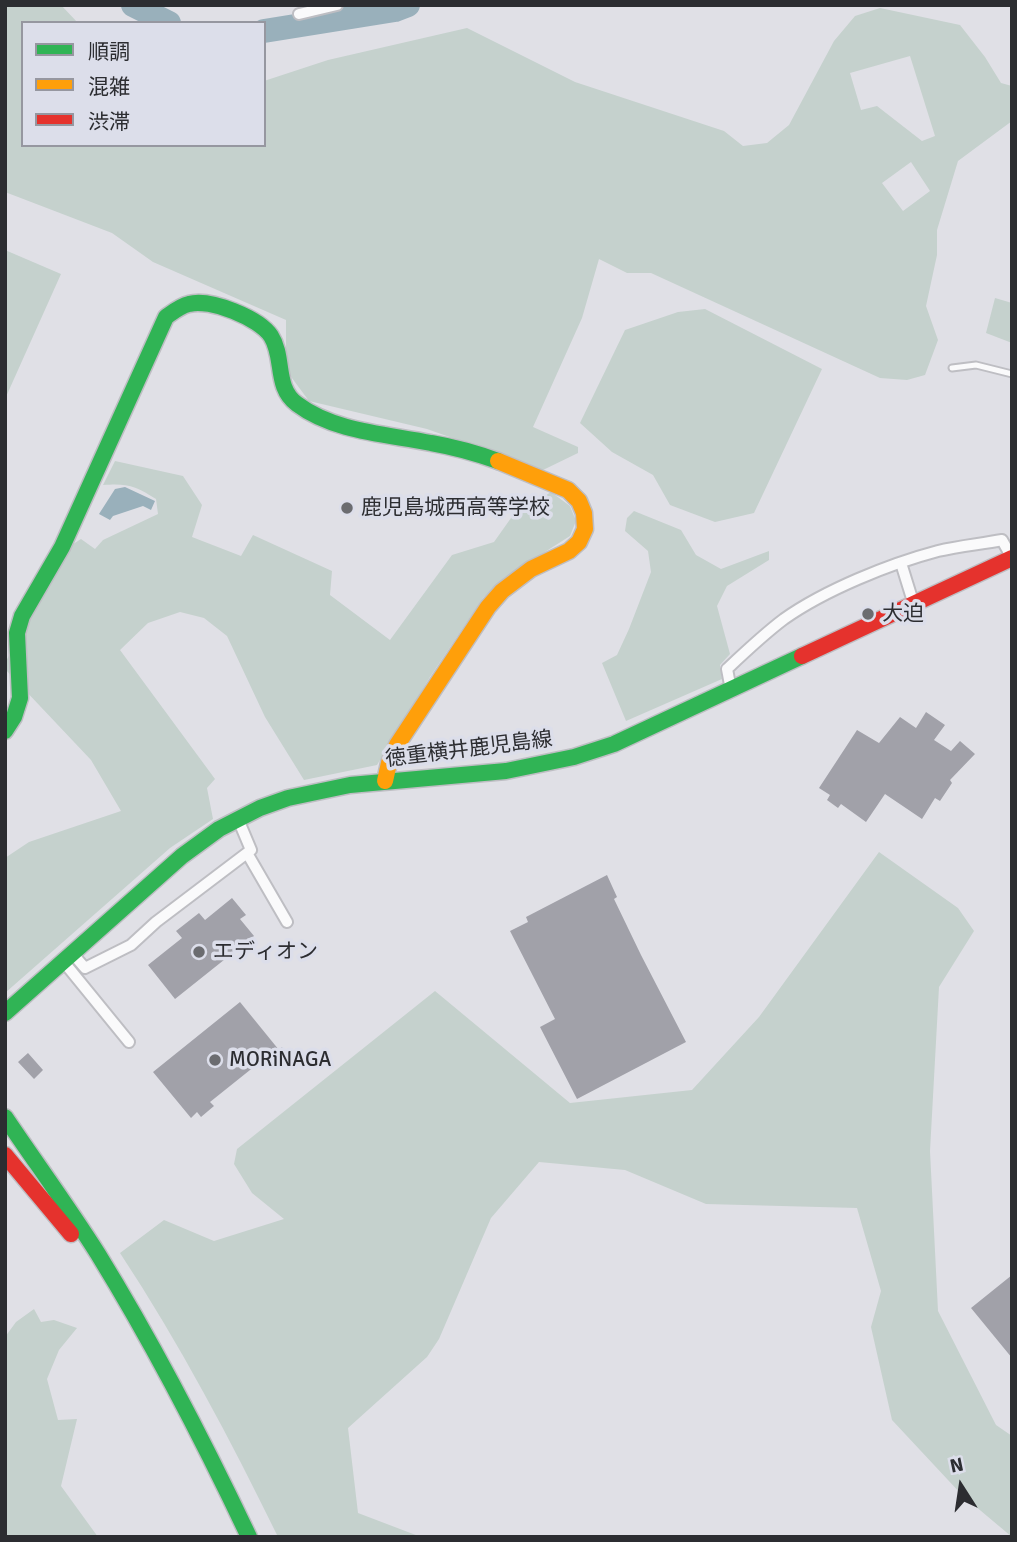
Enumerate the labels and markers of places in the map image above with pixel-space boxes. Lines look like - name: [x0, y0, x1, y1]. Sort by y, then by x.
- place label: 鹿児島城西高等学校: [361, 495, 550, 521]
- marker: 鹿児島城西高等学校: [339, 500, 355, 516]
- place label: 大迫: [882, 601, 924, 627]
- marker: 大迫: [860, 606, 876, 622]
- place label: エディオン: [213, 939, 318, 965]
- marker: エディオン: [191, 944, 207, 960]
- place label: MORiNAGA: [229, 1047, 331, 1073]
- marker: MORiNAGA: [207, 1052, 223, 1068]

